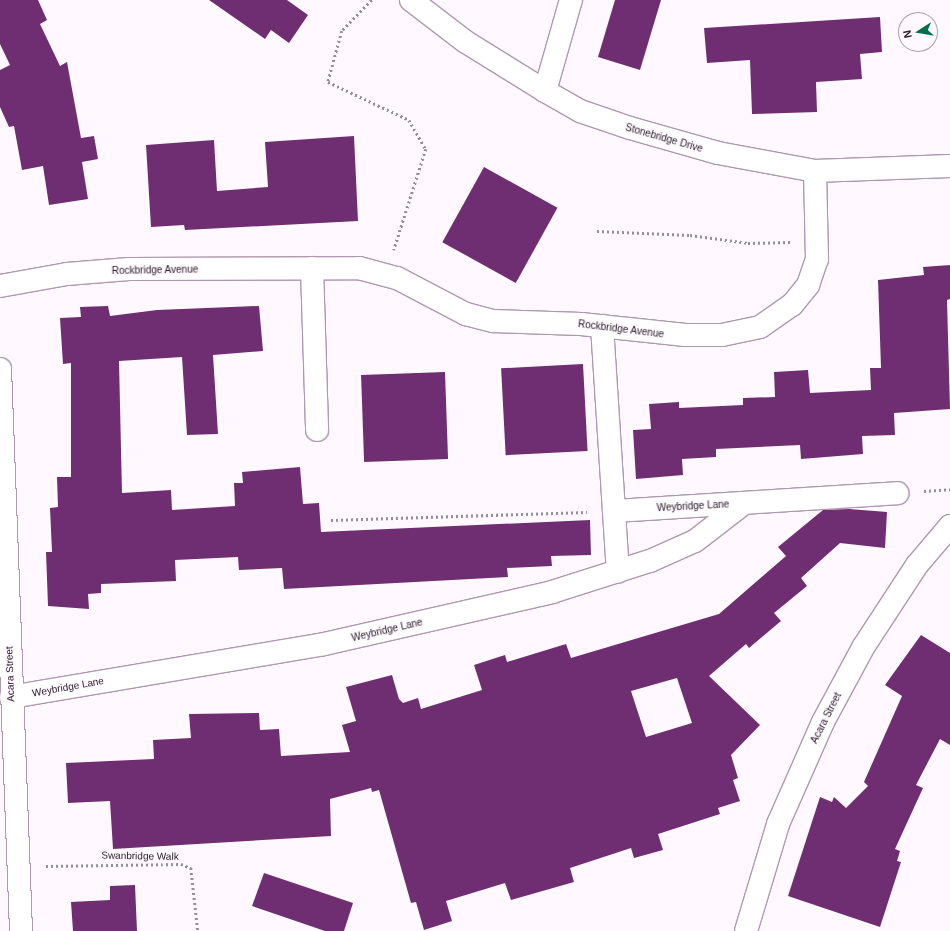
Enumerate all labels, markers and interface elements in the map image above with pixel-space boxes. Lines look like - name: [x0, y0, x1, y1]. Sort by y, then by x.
- north arrow: [898, 12, 938, 52]
- text: N: [901, 29, 914, 39]
- street label: Stonebridge Drive: [624, 121, 704, 155]
- street label: Rockbridge Avenue: [111, 263, 199, 277]
- street label: Rockbridge Avenue: [577, 318, 665, 340]
- street label: Weybridge Lane: [656, 498, 730, 514]
- street label: Weybridge Lane: [350, 616, 424, 644]
- street label: Acara Street: [3, 646, 17, 702]
- street label: Weybridge Lane: [31, 675, 105, 699]
- street label: Acara Street: [808, 691, 844, 745]
- street label: Swanbridge Walk: [101, 849, 179, 863]

